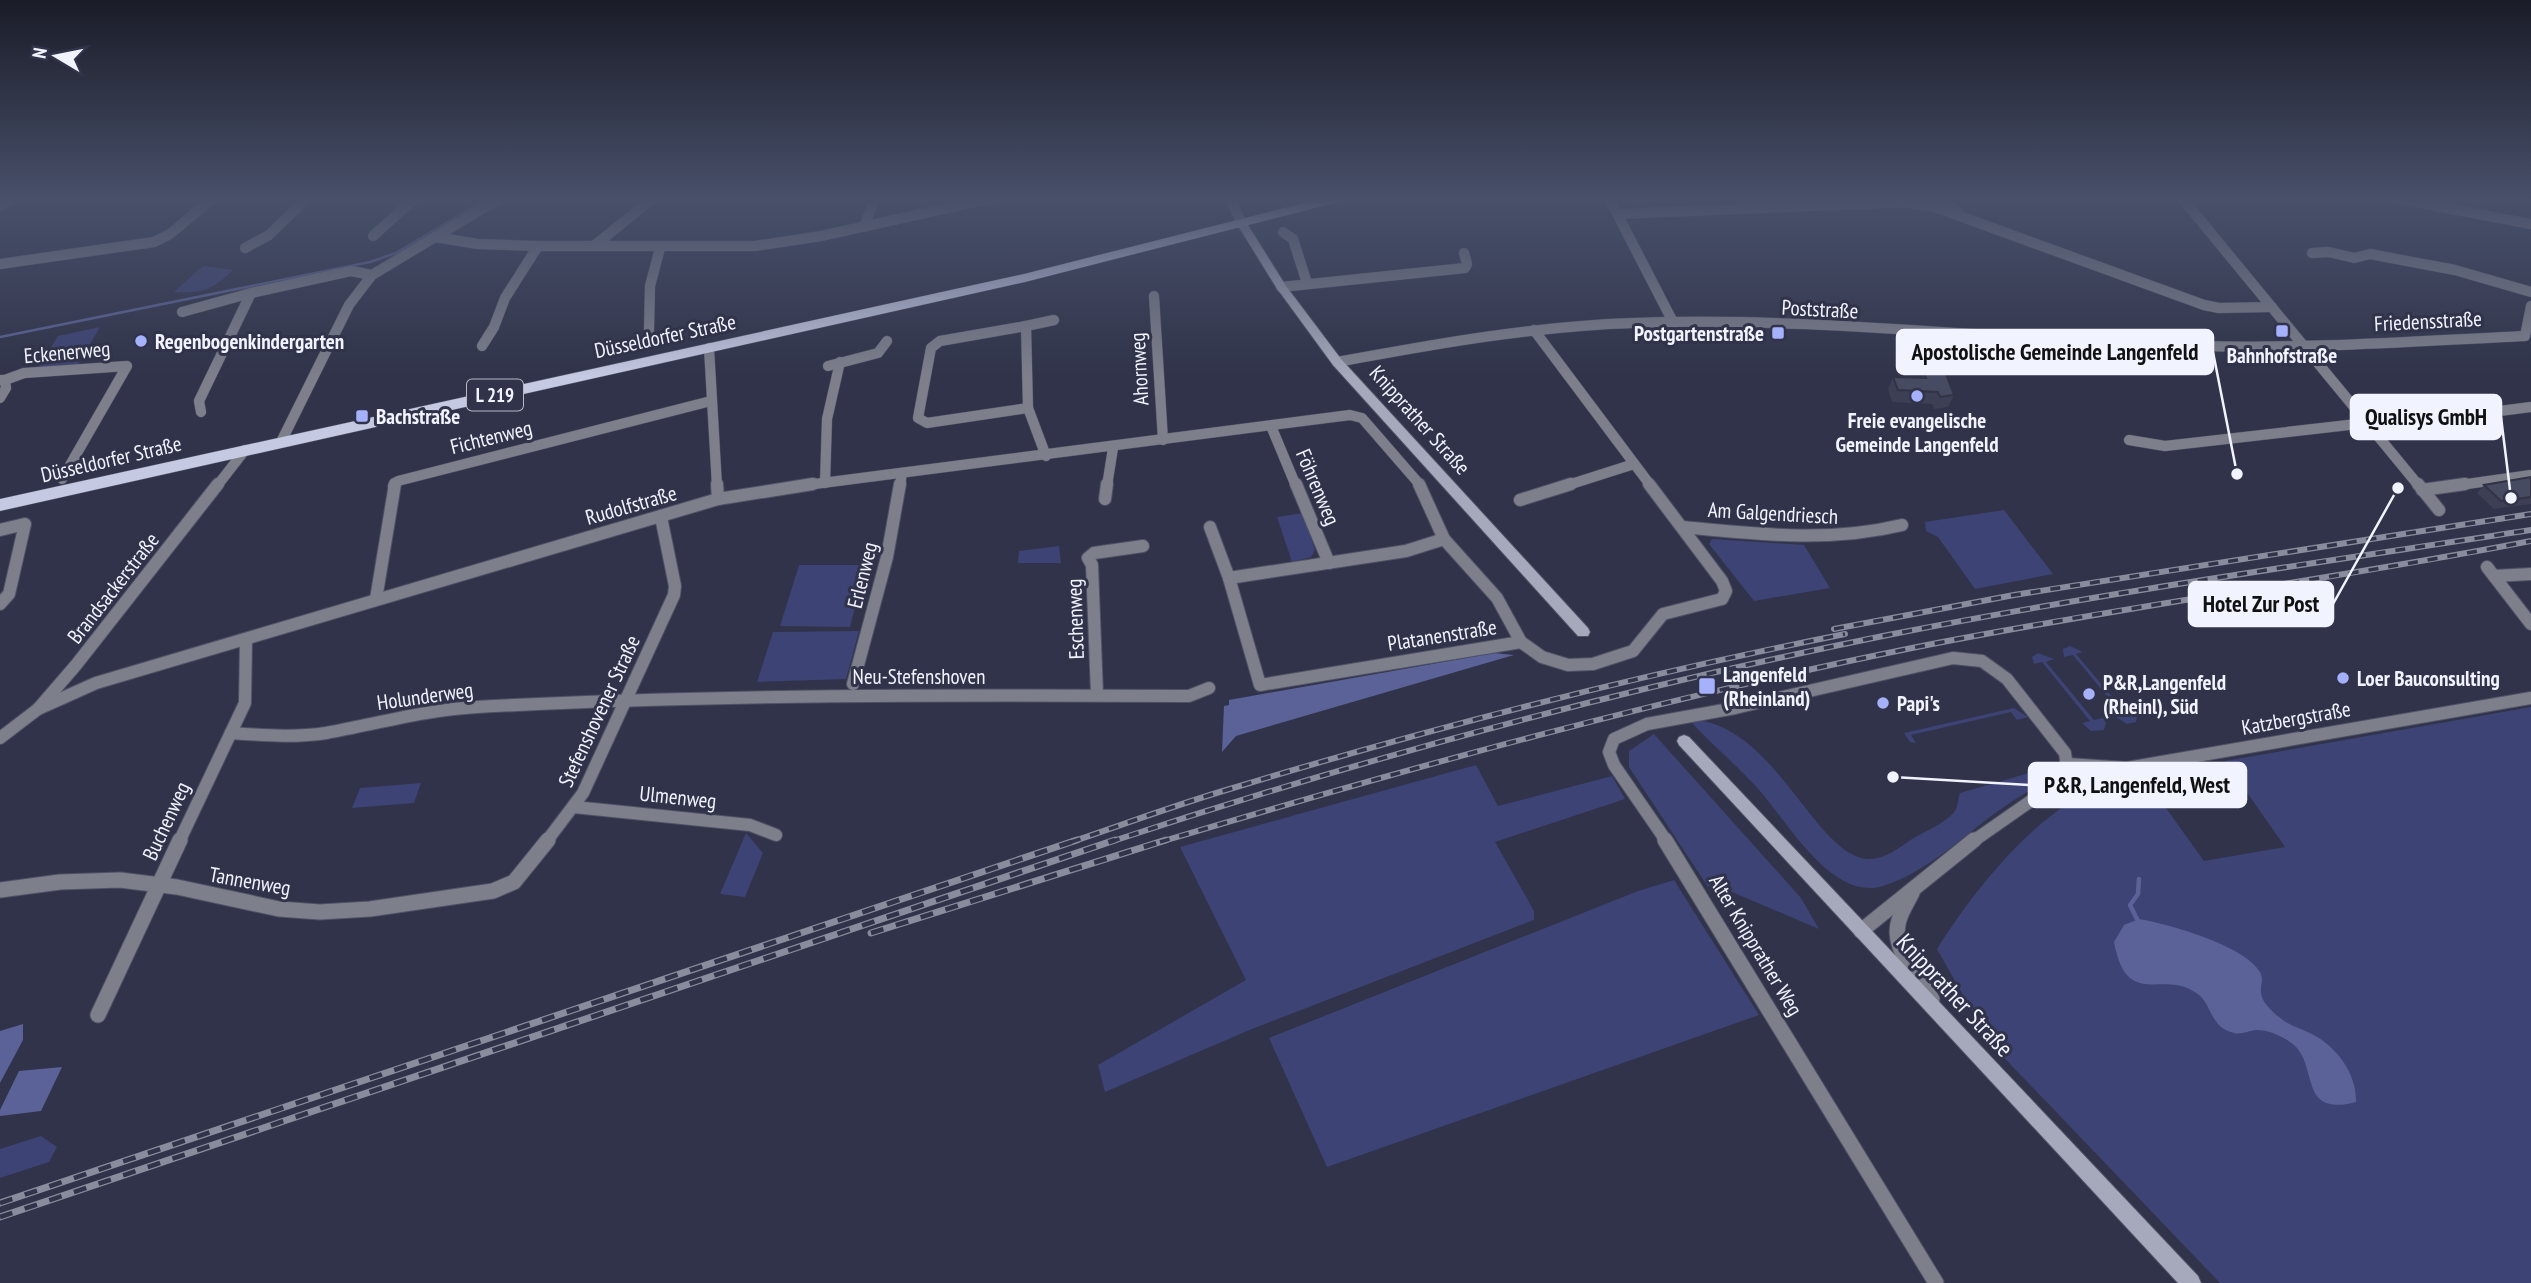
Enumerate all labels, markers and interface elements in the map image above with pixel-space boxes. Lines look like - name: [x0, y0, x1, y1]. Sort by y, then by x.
- north arrow: [21, 21, 91, 91]
- text: N: [27, 46, 52, 60]
- street label: Poststraße: [1781, 294, 1859, 324]
- street label: Friedensstraße: [2374, 305, 2482, 337]
- street label: Düsseldorfer Straße: [592, 308, 738, 364]
- place label: Postgartenstraße: [1634, 320, 1764, 347]
- marker: Bahnhofstraße: [2274, 323, 2290, 339]
- marker: Postgartenstraße: [1770, 325, 1786, 341]
- place label: Regenbogenkindergarten: [155, 328, 344, 355]
- callout: Apostolische Gemeinde Langenfeld: [1897, 330, 2213, 374]
- street label: Ahornweg: [1124, 332, 1154, 406]
- marker: Regenbogenkindergarten: [133, 333, 149, 349]
- street label: Eckenerweg: [23, 335, 111, 369]
- text: Apostolische Gemeinde Langenfeld: [1910, 337, 2199, 366]
- place label: Bahnhofstraße: [2227, 342, 2337, 369]
- street label: Knipprather Straße: [1364, 360, 1476, 480]
- road number: L 219: [467, 380, 523, 410]
- marker: Freie evangelische Gemeinde Langenfeld: [1909, 388, 1925, 404]
- callout: Qualisys GmbH: [2351, 395, 2501, 439]
- text: Qualisys GmbH: [2365, 402, 2487, 431]
- place label: Bachstraße: [376, 403, 460, 430]
- place label: Freie evangelische Gemeinde Langenfeld: [1835, 407, 1999, 458]
- marker: Bachstraße: [354, 408, 370, 424]
- street label: Fichtenweg: [447, 414, 535, 460]
- street label: Düsseldorfer Straße: [38, 430, 184, 488]
- street label: Föhrenweg: [1290, 445, 1346, 529]
- street label: Rudolfstraße: [582, 479, 680, 531]
- street label: Am Galgendriesch: [1707, 496, 1839, 530]
- street label: Brandsackerstraße: [61, 527, 165, 649]
- street label: Erlenweg: [841, 539, 883, 611]
- street label: Eschenweg: [1060, 578, 1090, 660]
- callout: Hotel Zur Post: [2189, 582, 2333, 626]
- text: Hotel Zur Post: [2203, 589, 2319, 618]
- street label: Platanenstraße: [1386, 613, 1498, 657]
- street label: Stefenshovener Straße: [552, 631, 646, 791]
- place label: Langenfeld (Rheinland): [1723, 661, 1810, 712]
- street label: Neu-Stefenshoven: [853, 663, 985, 690]
- place label: Loer Bauconsulting: [2357, 665, 2500, 692]
- place label: P&R,Langenfeld (Rheinl), Süd: [2103, 669, 2226, 720]
- marker: Loer Bauconsulting: [2335, 670, 2351, 686]
- street label: Holunderweg: [375, 676, 475, 716]
- marker: Langenfeld (Rheinland): [1697, 676, 1717, 696]
- marker: P&R,Langenfeld (Rheinl), Süd: [2081, 686, 2097, 702]
- place label: Papi's: [1897, 690, 1940, 717]
- marker: Papi's: [1875, 695, 1891, 711]
- street label: Katzbergstraße: [2239, 695, 2353, 741]
- callout: P&R, Langenfeld, West: [2029, 763, 2246, 807]
- text: P&R, Langenfeld, West: [2044, 770, 2230, 799]
- street label: Buchenweg: [136, 777, 196, 865]
- street label: Ulmenweg: [638, 780, 718, 814]
- street label: Tannenweg: [207, 861, 293, 901]
- street label: Alter Knipprather Weg: [1703, 870, 1809, 1020]
- street label: Knipprather Straße: [1890, 927, 2020, 1063]

